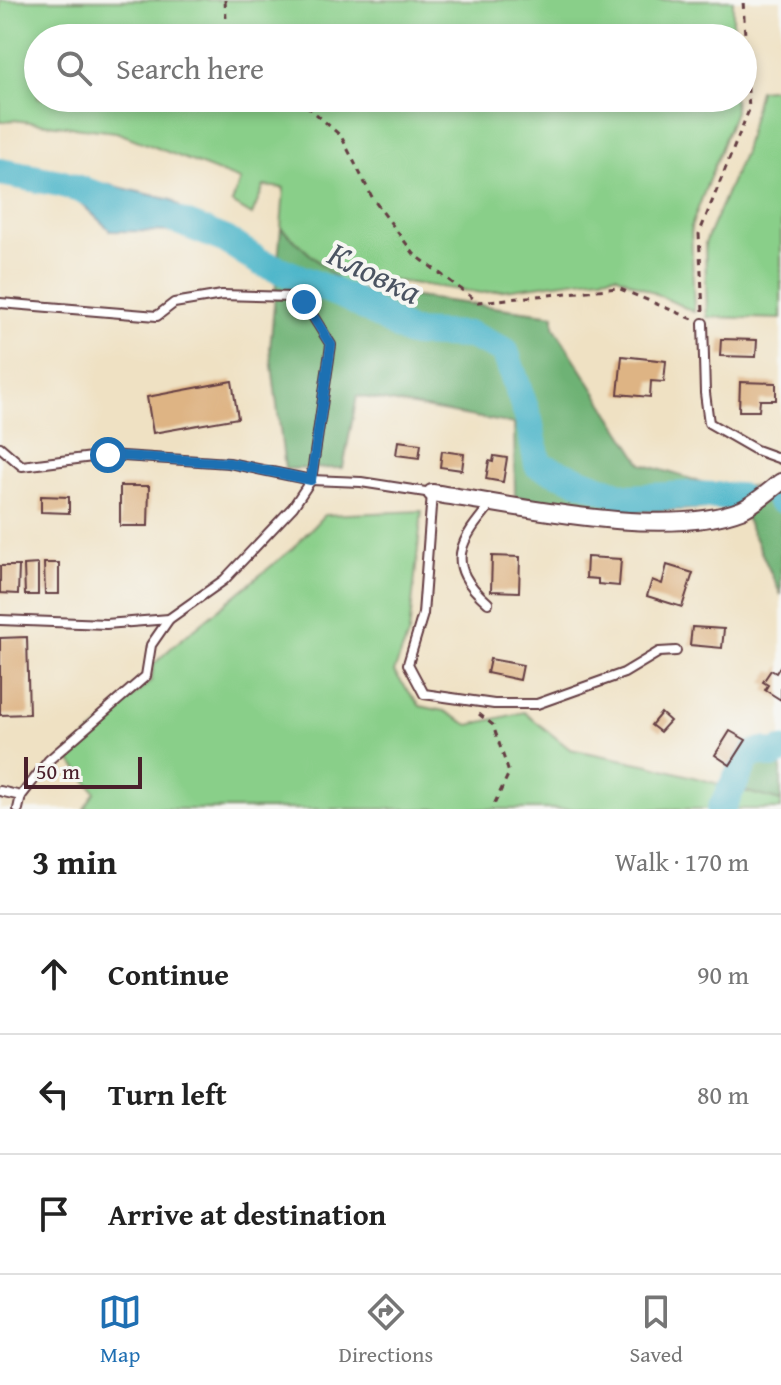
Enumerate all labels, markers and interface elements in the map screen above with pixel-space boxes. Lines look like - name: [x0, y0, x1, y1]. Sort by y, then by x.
- search box: [24, 24, 757, 112]
- icon: search: [52, 46, 96, 90]
- text: Search here: [116, 46, 264, 90]
- water label: Кловка: [320, 228, 430, 316]
- route end: [286, 284, 322, 320]
- route start: [90, 437, 126, 473]
- scale bar: [24, 753, 142, 789]
- text: 50 m: [36, 755, 80, 787]
- text: 3 min: [32, 837, 117, 886]
- text: Walk · 170 m: [615, 842, 749, 881]
- icon: ahead: [32, 952, 76, 996]
- text: Continue: [108, 952, 229, 996]
- text: 90 m: [697, 955, 749, 994]
- icon: left: [32, 1072, 76, 1116]
- text: Turn left: [108, 1072, 227, 1116]
- text: 80 m: [697, 1075, 749, 1114]
- icon: arrive: [32, 1192, 76, 1236]
- text: Arrive at destination: [108, 1192, 386, 1236]
- tab: Map: [98, 1290, 142, 1370]
- tab: Directions: [339, 1290, 433, 1370]
- tab: Saved: [630, 1290, 683, 1370]

